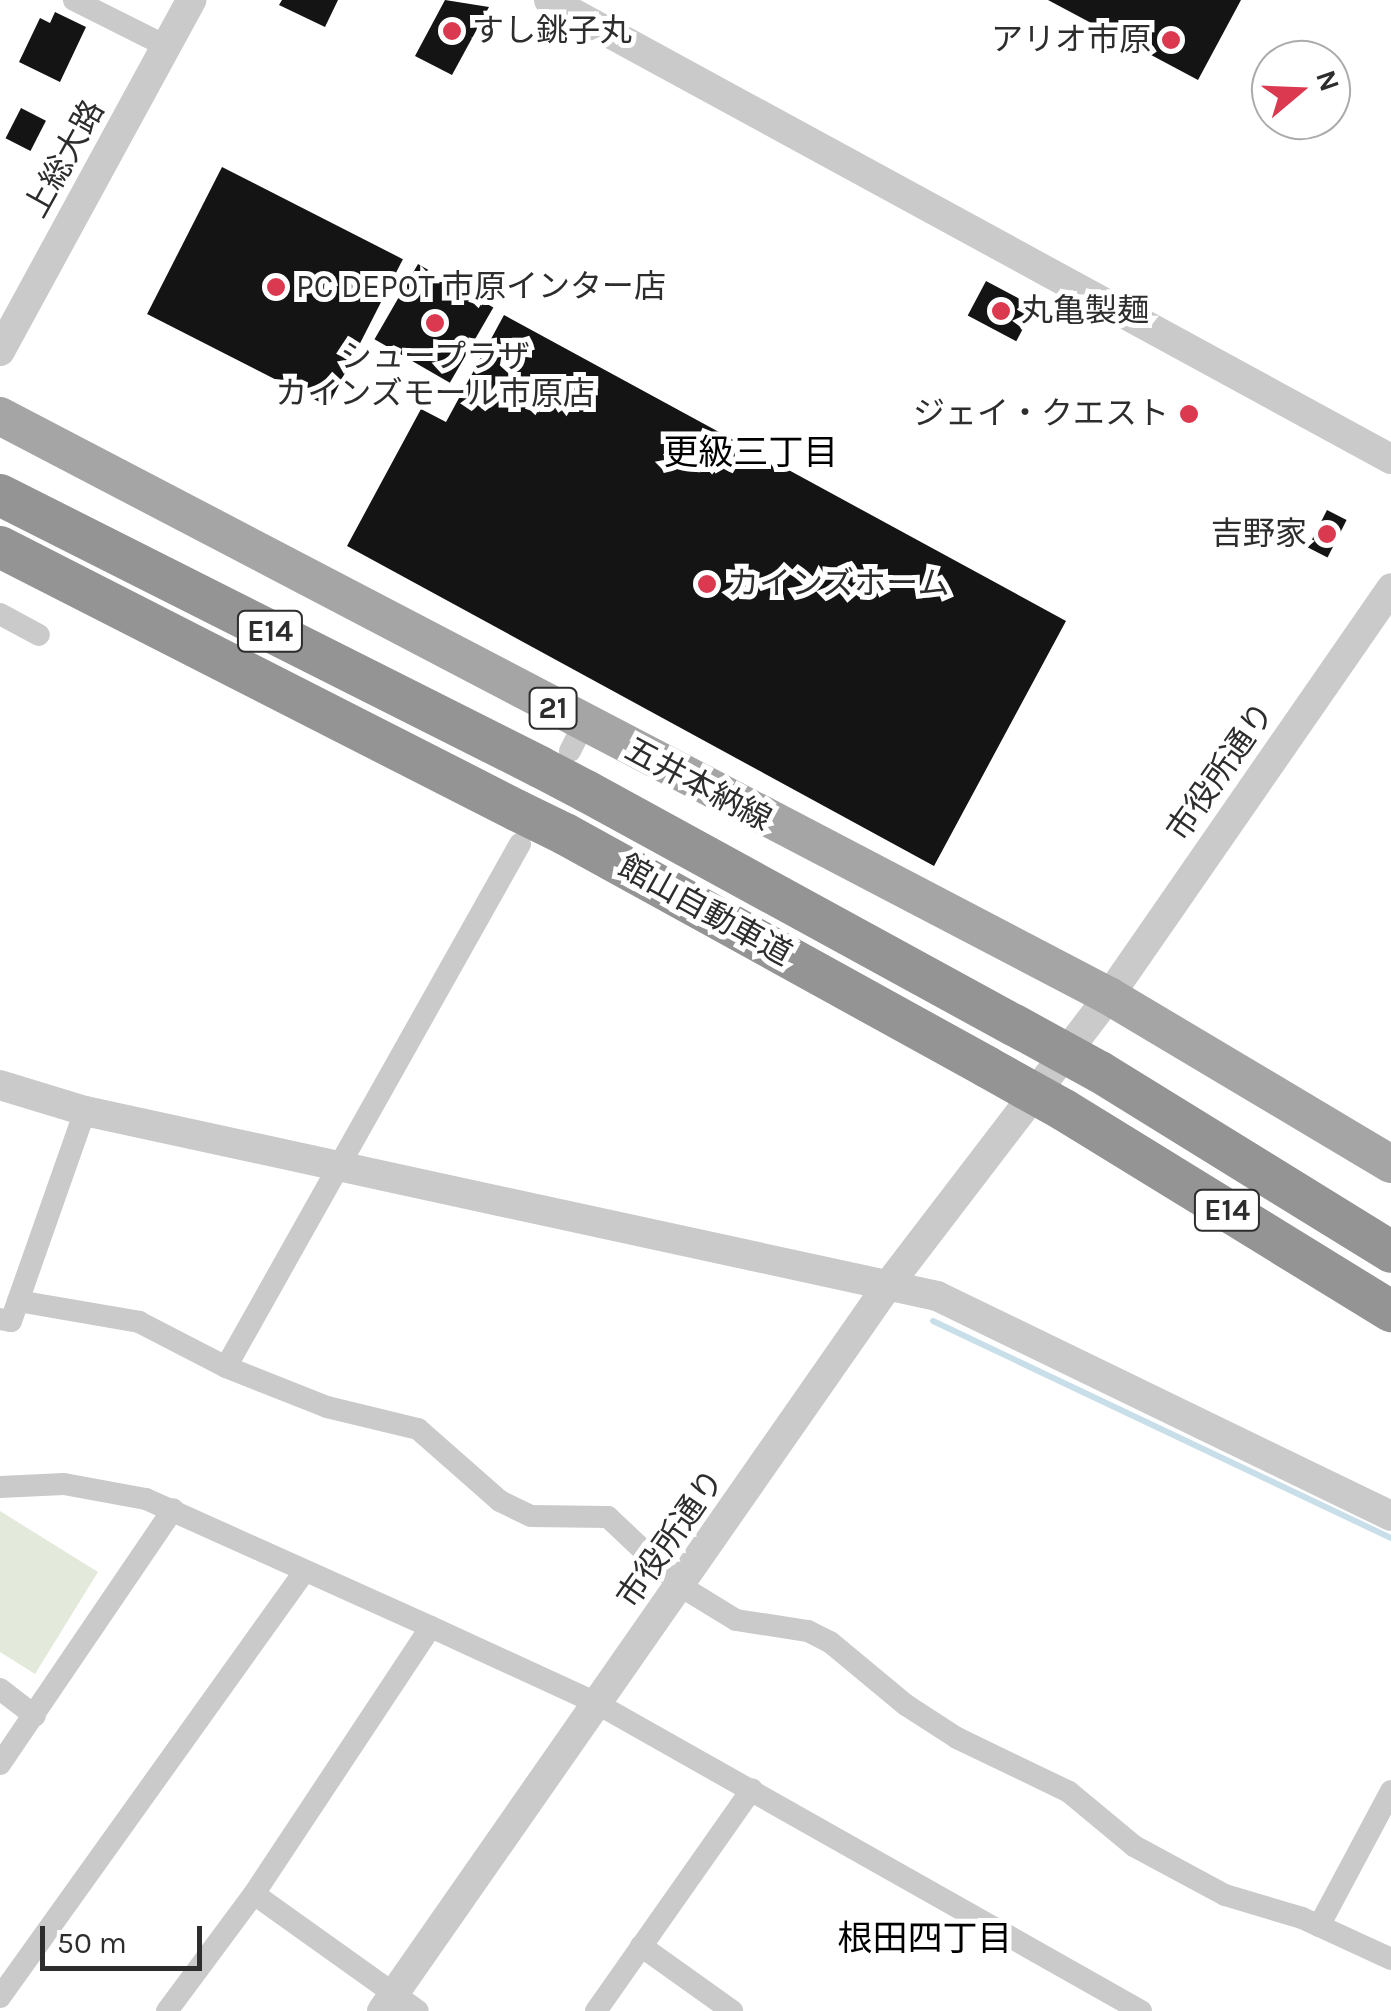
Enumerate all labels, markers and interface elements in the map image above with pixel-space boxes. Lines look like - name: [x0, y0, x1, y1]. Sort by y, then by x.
- place label: すし銚子丸: [472, 12, 632, 50]
- marker: すし銚子丸: [441, 20, 463, 42]
- place label: アリオ市原: [991, 21, 1151, 59]
- marker: アリオ市原: [1160, 29, 1182, 51]
- north arrow: [1251, 40, 1351, 140]
- text: N: [1309, 66, 1347, 96]
- street label: 上総大路: [17, 94, 113, 224]
- place label: PC DEPOT 市原インター店: [296, 268, 666, 306]
- marker: PC DEPOT 市原インター店: [265, 276, 287, 298]
- place label: 丸亀製麺: [1021, 292, 1149, 330]
- marker: 丸亀製麺: [990, 300, 1012, 322]
- marker: シュープラザ カインズモール市原店: [424, 312, 446, 334]
- place label: シュープラザ カインズモール市原店: [275, 339, 595, 414]
- place label: ジェイ・クエスト: [913, 395, 1169, 433]
- marker: ジェイ・クエスト: [1178, 403, 1200, 425]
- district label: 更級三丁目: [664, 432, 838, 474]
- place label: 吉野家: [1211, 515, 1307, 553]
- marker: 吉野家: [1316, 523, 1338, 545]
- place label: カインズホーム: [727, 565, 951, 603]
- marker: カインズホーム: [696, 573, 718, 595]
- road number: E14: [235, 606, 305, 656]
- road number: 21: [528, 683, 578, 733]
- street label: 市役所通り: [1159, 695, 1283, 849]
- street label: 五井本納線: [618, 730, 778, 840]
- street label: 館山自動車道: [612, 848, 798, 974]
- road number: E14: [1192, 1185, 1262, 1235]
- street label: 市役所通り: [609, 1462, 733, 1616]
- scale bar: [45, 1906, 208, 1968]
- district label: 根田四丁目: [838, 1918, 1012, 1960]
- text: 50 m: [57, 1925, 127, 1961]

